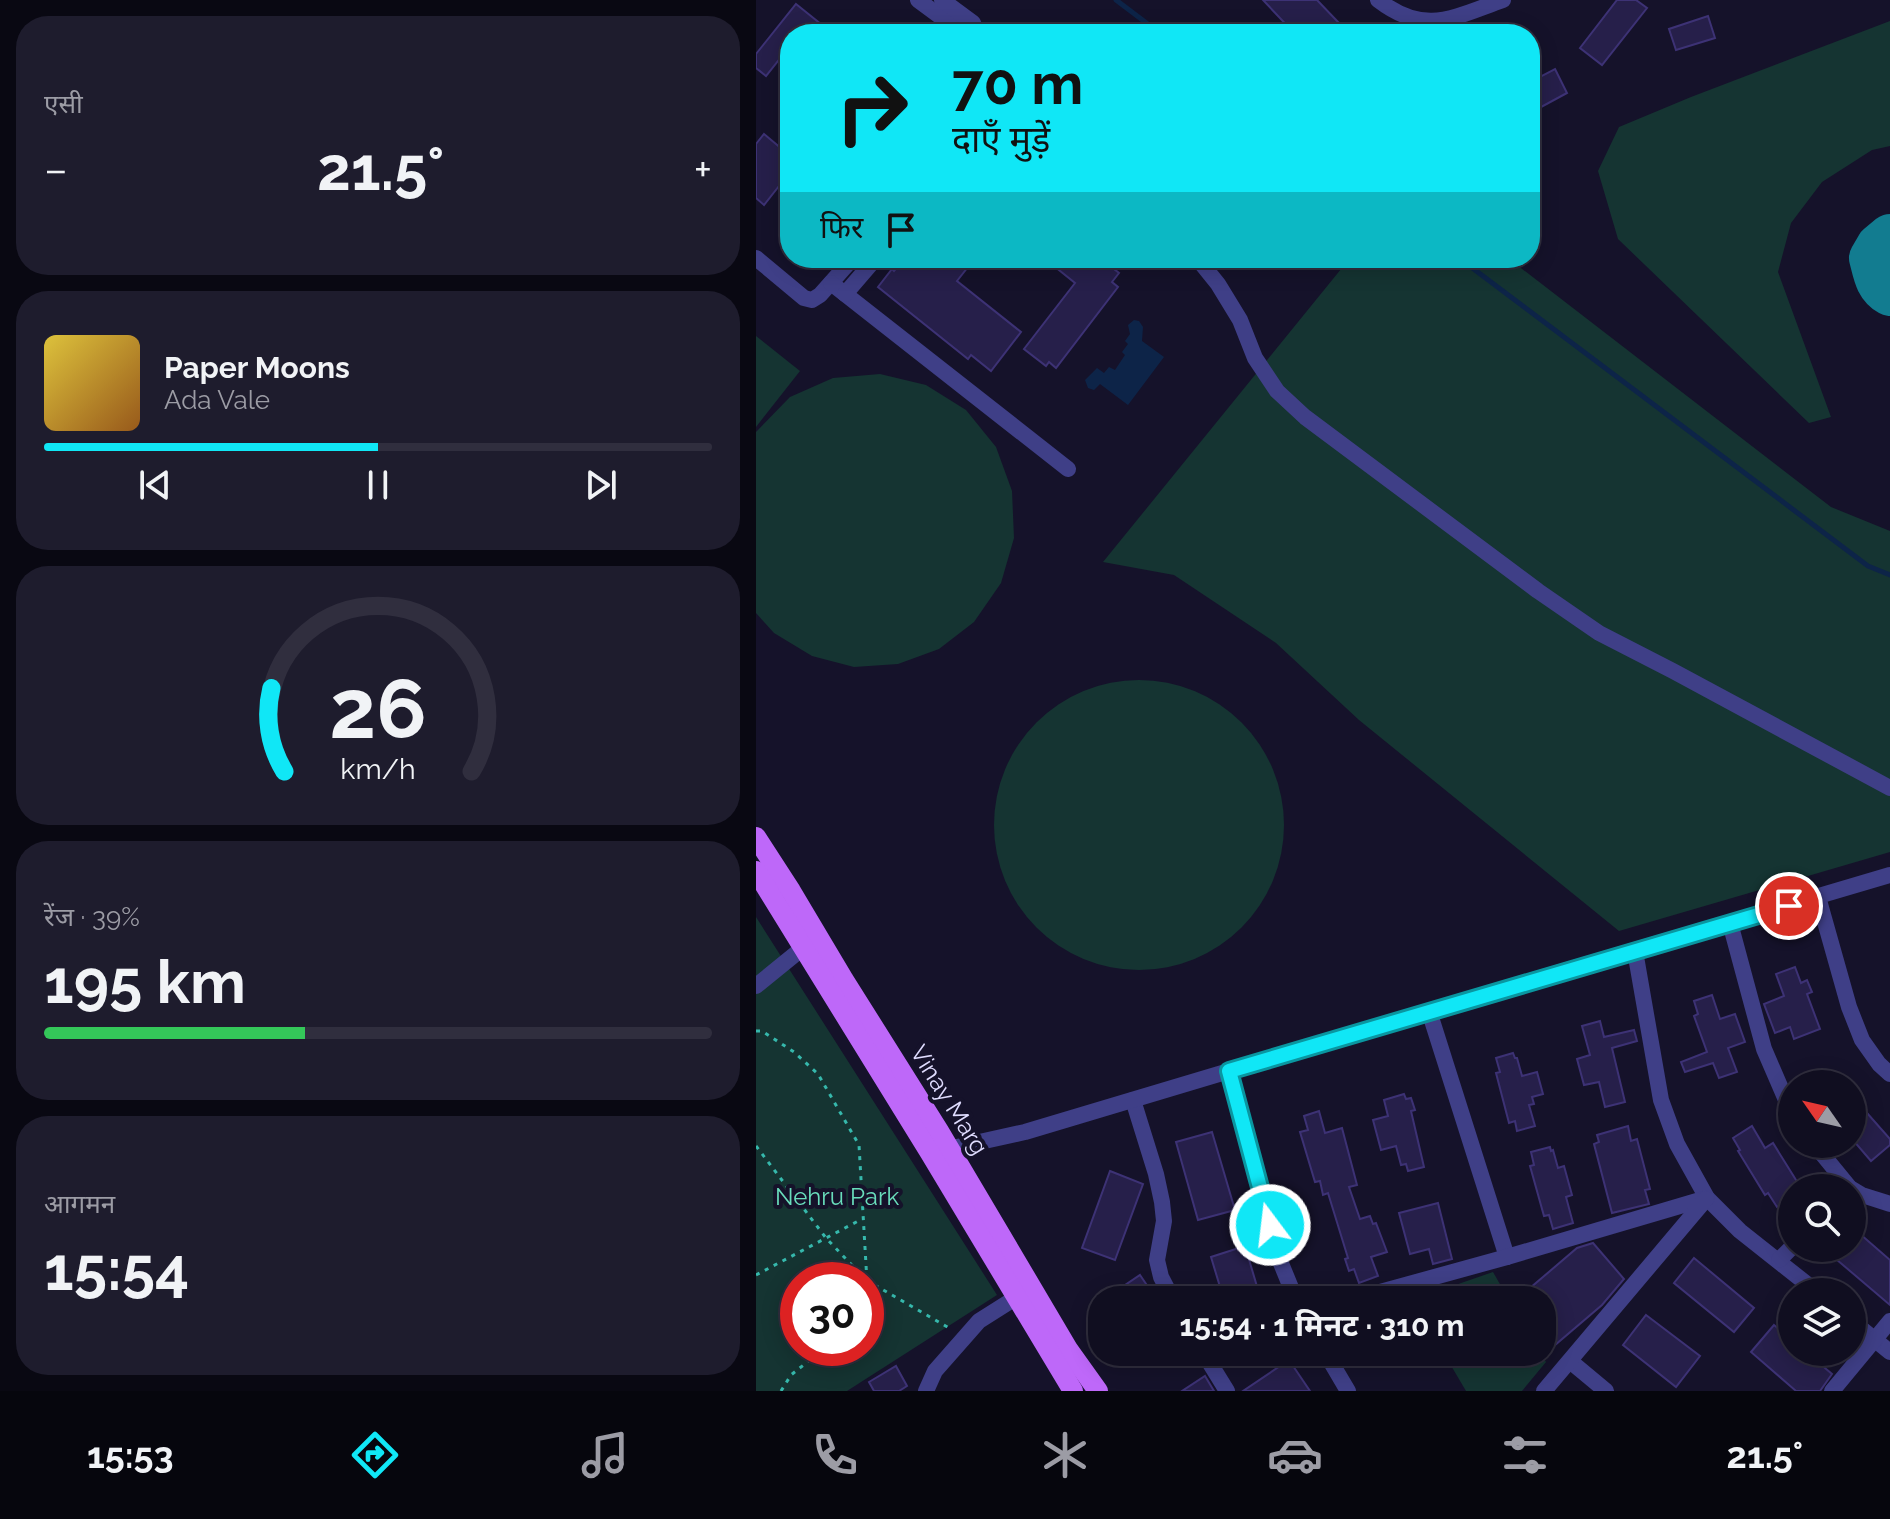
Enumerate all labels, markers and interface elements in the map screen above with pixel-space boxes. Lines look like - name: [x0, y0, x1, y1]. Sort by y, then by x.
- text: 70 m: [952, 51, 1083, 117]
- icon: right: [820, 56, 924, 160]
- text: एसी: [44, 89, 83, 119]
- text: दाएँ मुड़ें: [952, 118, 1050, 160]
- text: 21.5°: [317, 134, 444, 204]
- text: −: [44, 144, 68, 195]
- text: +: [694, 144, 712, 195]
- icon: arrive: [879, 208, 923, 252]
- text: फिर: [820, 210, 863, 245]
- text: Paper Moons: [164, 350, 350, 385]
- text: Ada Vale: [164, 385, 270, 415]
- icon: previous: [133, 463, 177, 507]
- icon: pause: [356, 463, 400, 507]
- icon: next: [579, 463, 623, 507]
- text: 26: [329, 659, 427, 756]
- text: km/h: [340, 752, 416, 786]
- pin: [1755, 872, 1823, 940]
- icon: arrive: [1767, 884, 1811, 928]
- text: रेंज · 39%: [44, 902, 140, 932]
- text: 195 km: [44, 947, 246, 1017]
- street label: Vinay Marg: [904, 1040, 994, 1160]
- north arrow: [1778, 1070, 1866, 1158]
- map controls: [1778, 1070, 1866, 1366]
- button: search: [1778, 1174, 1866, 1262]
- park label: Nehru Park: [775, 1182, 899, 1211]
- position arrow: [1228, 1183, 1312, 1267]
- text: आगमन: [44, 1189, 115, 1219]
- text: 15:54: [44, 1234, 189, 1304]
- speed limit sign: 30: [780, 1262, 884, 1366]
- button: layers: [1778, 1278, 1866, 1366]
- text: 15:54 · 1 मिनट · 310 m: [1180, 1308, 1465, 1343]
- icon: directions: [347, 1427, 403, 1483]
- icon: music: [577, 1427, 633, 1483]
- icon: phone: [807, 1427, 863, 1483]
- icon: climate: [1037, 1427, 1093, 1483]
- icon: car: [1267, 1427, 1323, 1483]
- icon: filters: [1497, 1427, 1553, 1483]
- text: 15:53: [87, 1434, 174, 1476]
- text: 21.5°: [1727, 1434, 1803, 1476]

